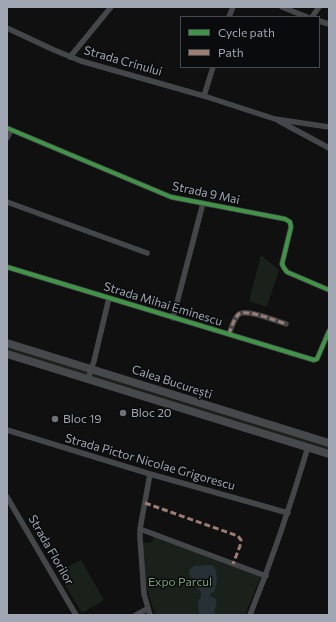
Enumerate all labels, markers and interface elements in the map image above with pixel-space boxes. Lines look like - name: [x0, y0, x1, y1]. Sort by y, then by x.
- legend: [180, 16, 320, 68]
- text: Cycle path: [218, 25, 275, 39]
- street label: Strada Crinului: [82, 43, 164, 79]
- text: Path: [218, 45, 244, 59]
- street label: Strada 9 Mai: [171, 179, 241, 207]
- street label: Strada Mihai Eminescu: [102, 279, 224, 329]
- street label: Calea București: [130, 362, 214, 402]
- place label: Bloc 20: [131, 406, 172, 420]
- marker: Bloc 20: [118, 408, 128, 418]
- place label: Bloc 19: [63, 412, 102, 426]
- marker: Bloc 19: [50, 414, 60, 424]
- street label: Strada Pictor Nicolae Grigorescu: [63, 431, 237, 493]
- street label: Strada Florilor: [25, 513, 77, 587]
- park label: Expo Parcul: [148, 575, 212, 589]

